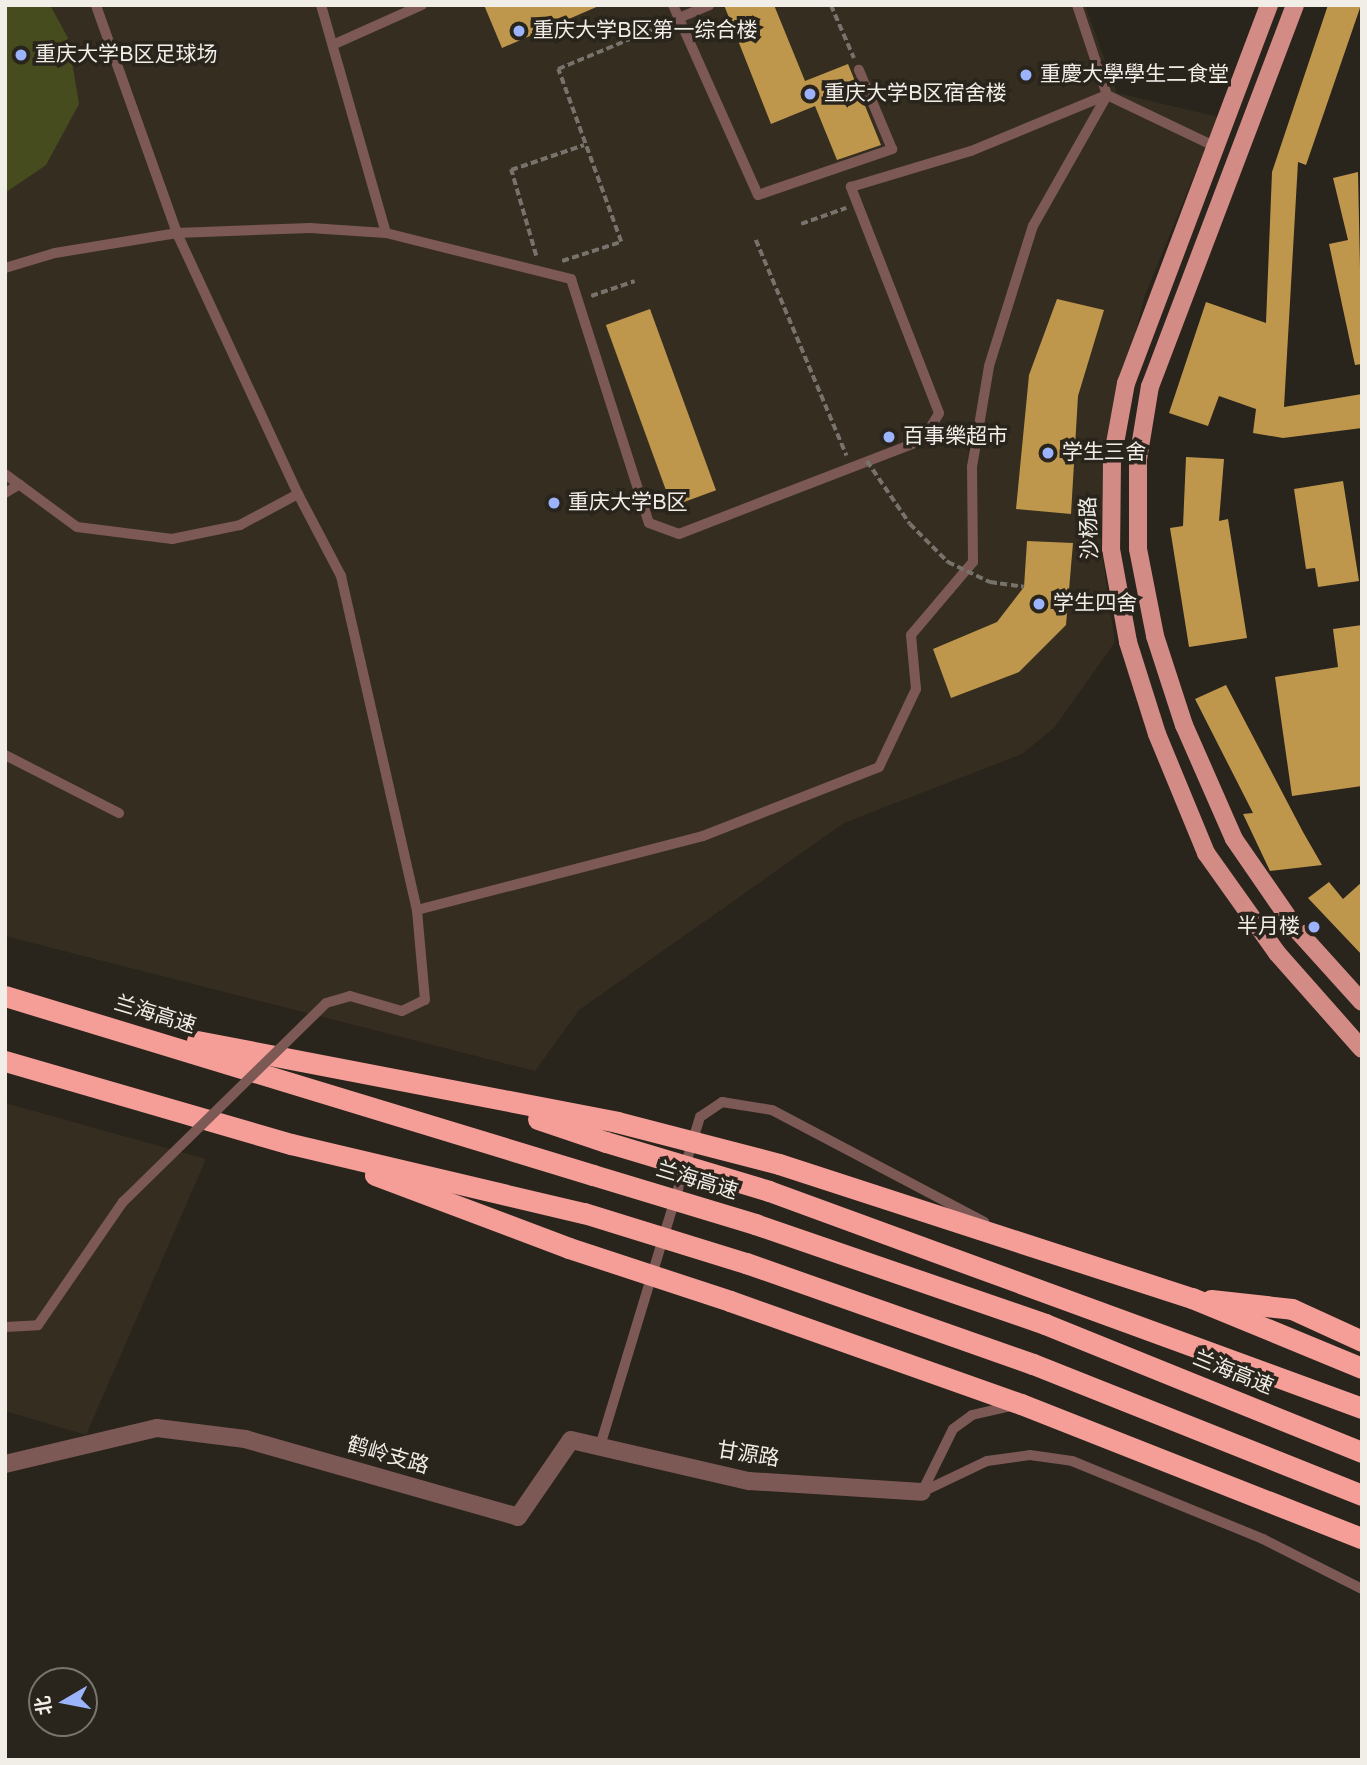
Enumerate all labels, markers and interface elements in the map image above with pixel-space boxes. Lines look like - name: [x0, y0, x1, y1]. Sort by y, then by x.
- place label: 重庆大学B区第一综合楼: [533, 18, 758, 44]
- marker: 重庆大学B区第一综合楼: [511, 23, 527, 39]
- place label: 重庆大学B区足球场: [35, 42, 218, 68]
- marker: 重庆大学B区足球场: [13, 47, 29, 63]
- place label: 重慶大學學生二食堂: [1040, 62, 1229, 88]
- marker: 重慶大學學生二食堂: [1018, 67, 1034, 83]
- place label: 重庆大学B区宿舍楼: [824, 81, 1007, 107]
- marker: 重庆大学B区宿舍楼: [802, 86, 818, 102]
- place label: 百事樂超市: [903, 424, 1008, 450]
- marker: 百事樂超市: [881, 429, 897, 445]
- place label: 学生三舍: [1062, 440, 1146, 466]
- marker: 学生三舍: [1040, 445, 1056, 461]
- place label: 重庆大学B区: [568, 490, 688, 516]
- marker: 重庆大学B区: [546, 495, 562, 511]
- street label: 沙杨路: [1076, 496, 1104, 560]
- place label: 学生四舍: [1053, 591, 1137, 617]
- marker: 学生四舍: [1031, 596, 1047, 612]
- place label: 半月楼: [1237, 914, 1300, 940]
- marker: 半月楼: [1306, 919, 1322, 935]
- street label: 兰海高速: [111, 991, 199, 1039]
- street label: 兰海高速: [653, 1157, 741, 1205]
- street label: 兰海高速: [1189, 1346, 1277, 1400]
- street label: 鹤岭支路: [344, 1432, 432, 1480]
- street label: 甘源路: [715, 1438, 781, 1472]
- north arrow: [28, 1667, 98, 1737]
- text: 北: [32, 1694, 57, 1717]

